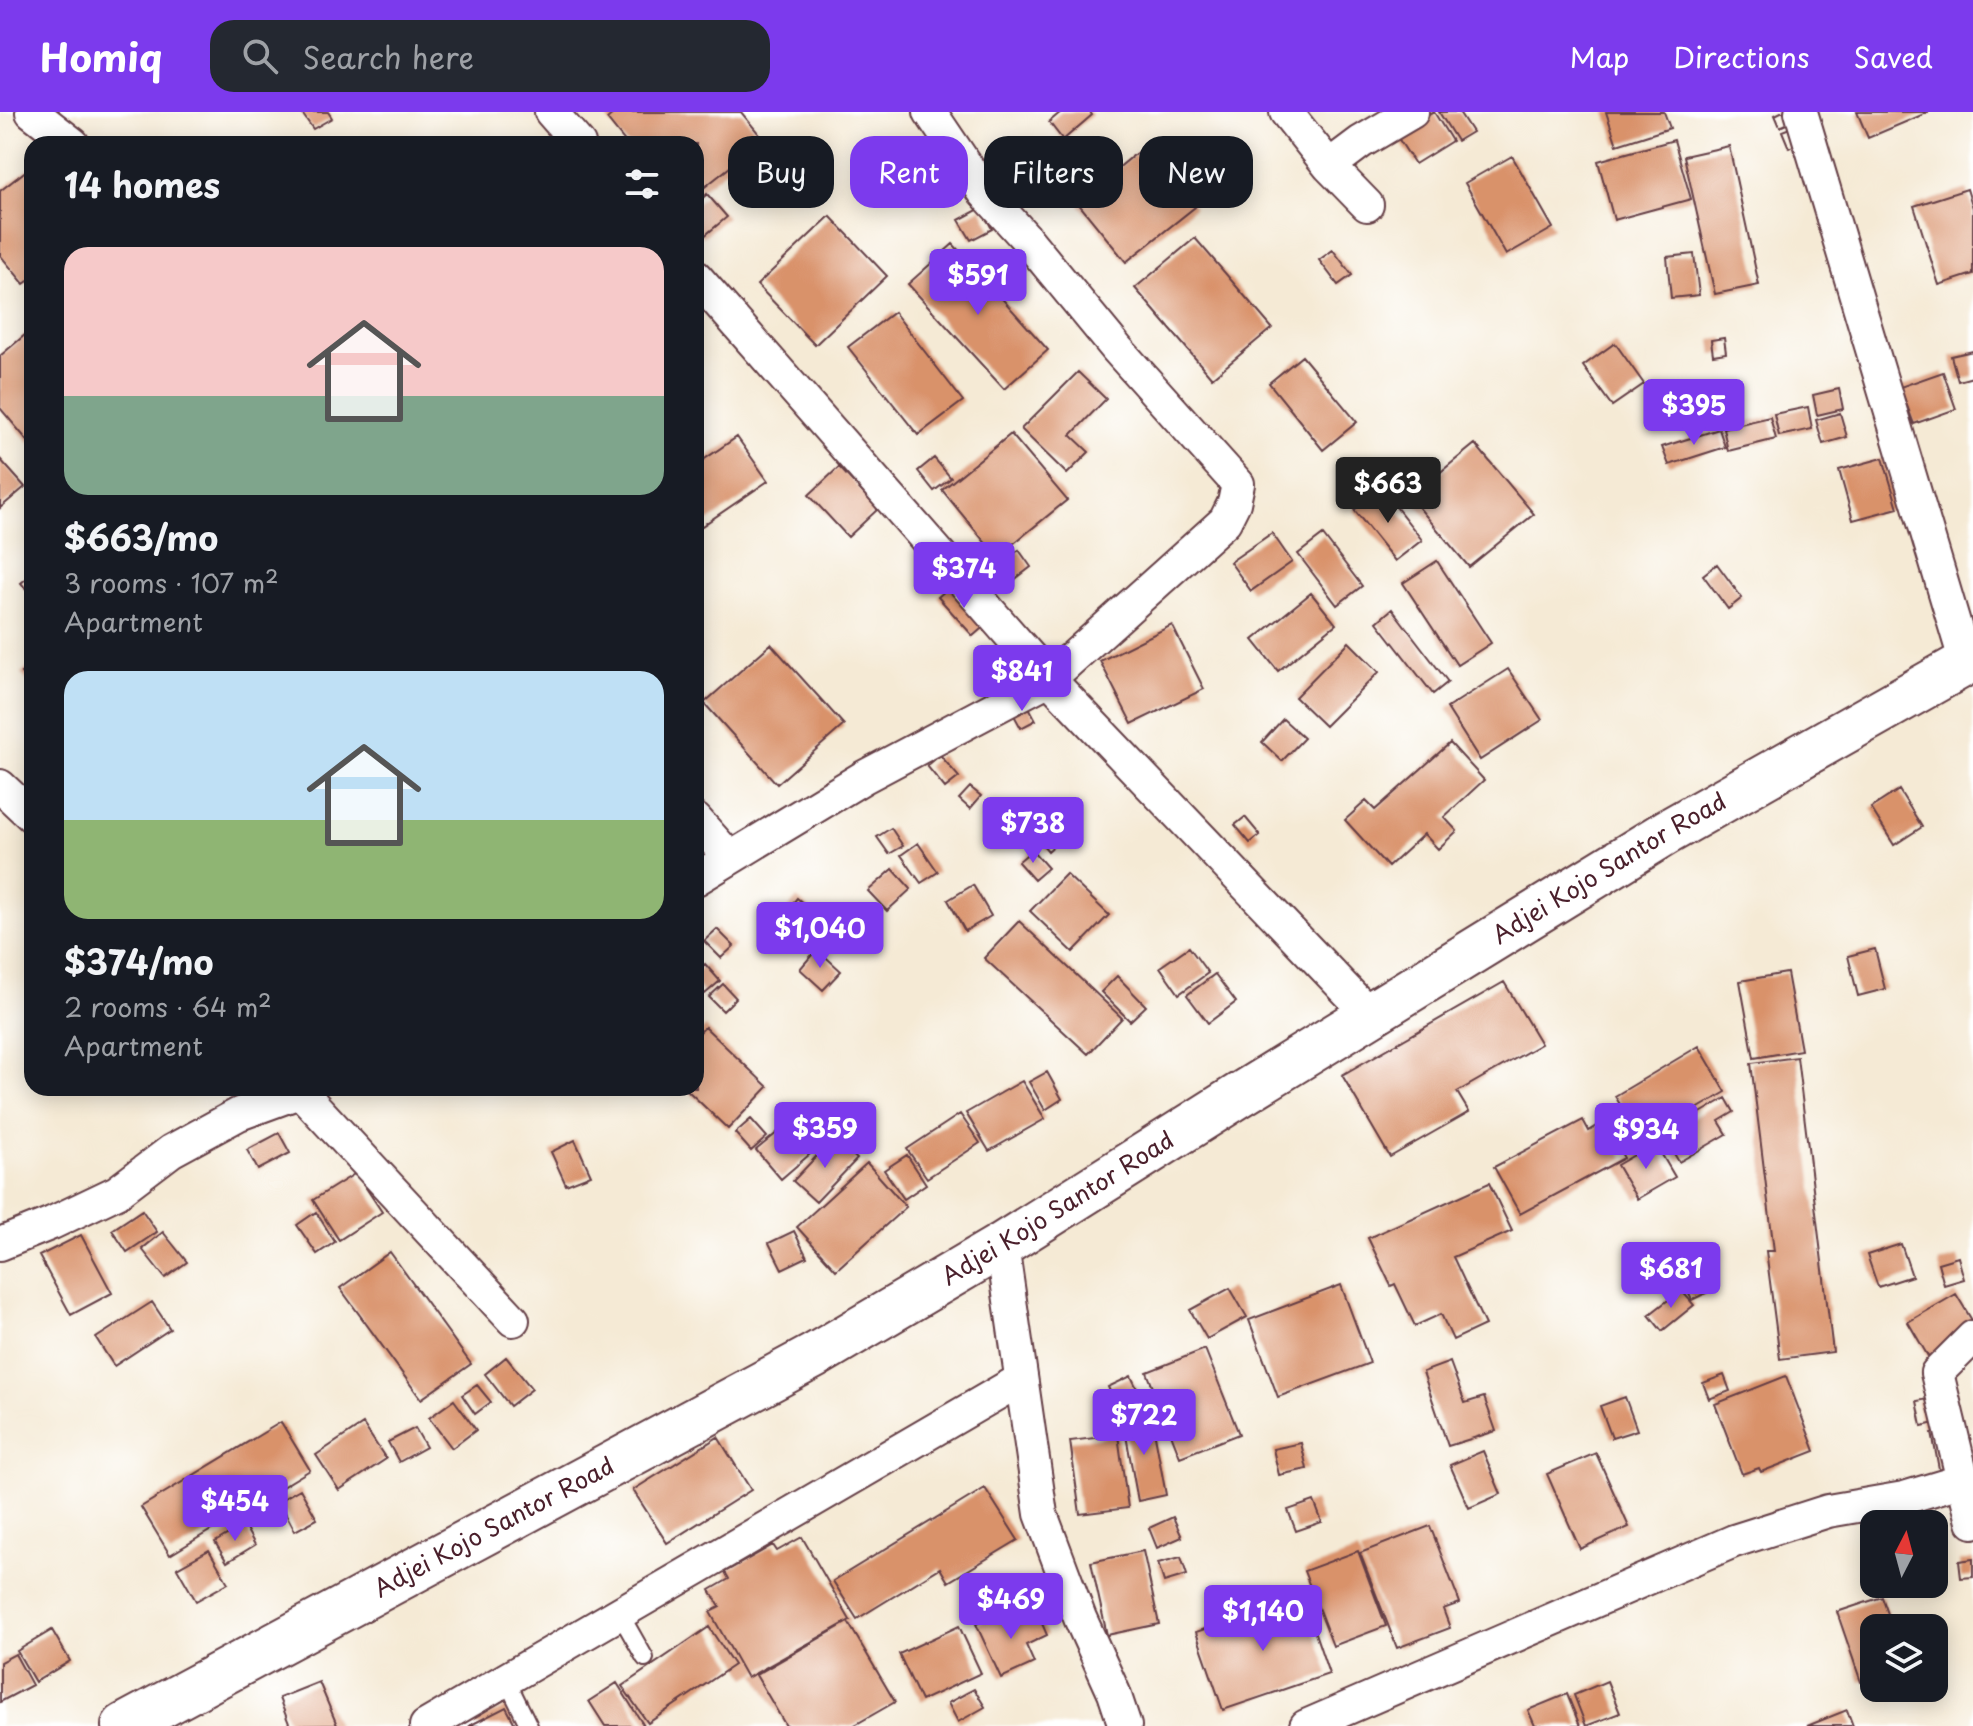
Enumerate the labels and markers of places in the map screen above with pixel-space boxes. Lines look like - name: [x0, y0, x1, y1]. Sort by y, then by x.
- pin: $591: [931, 249, 1025, 317]
- pin: $395: [1647, 379, 1741, 447]
- pin: $663: [1341, 457, 1435, 525]
- pin: $374: [917, 542, 1011, 610]
- pin: $841: [975, 645, 1069, 713]
- pin: $738: [986, 797, 1080, 865]
- pin: $1,040: [755, 902, 885, 970]
- pin: $359: [778, 1102, 872, 1170]
- pin: $934: [1599, 1103, 1693, 1171]
- pin: $681: [1624, 1242, 1718, 1310]
- pin: $722: [1097, 1389, 1191, 1457]
- pin: $454: [188, 1475, 282, 1543]
- pin: $469: [964, 1573, 1058, 1641]
- pin: $1,140: [1198, 1585, 1328, 1653]

